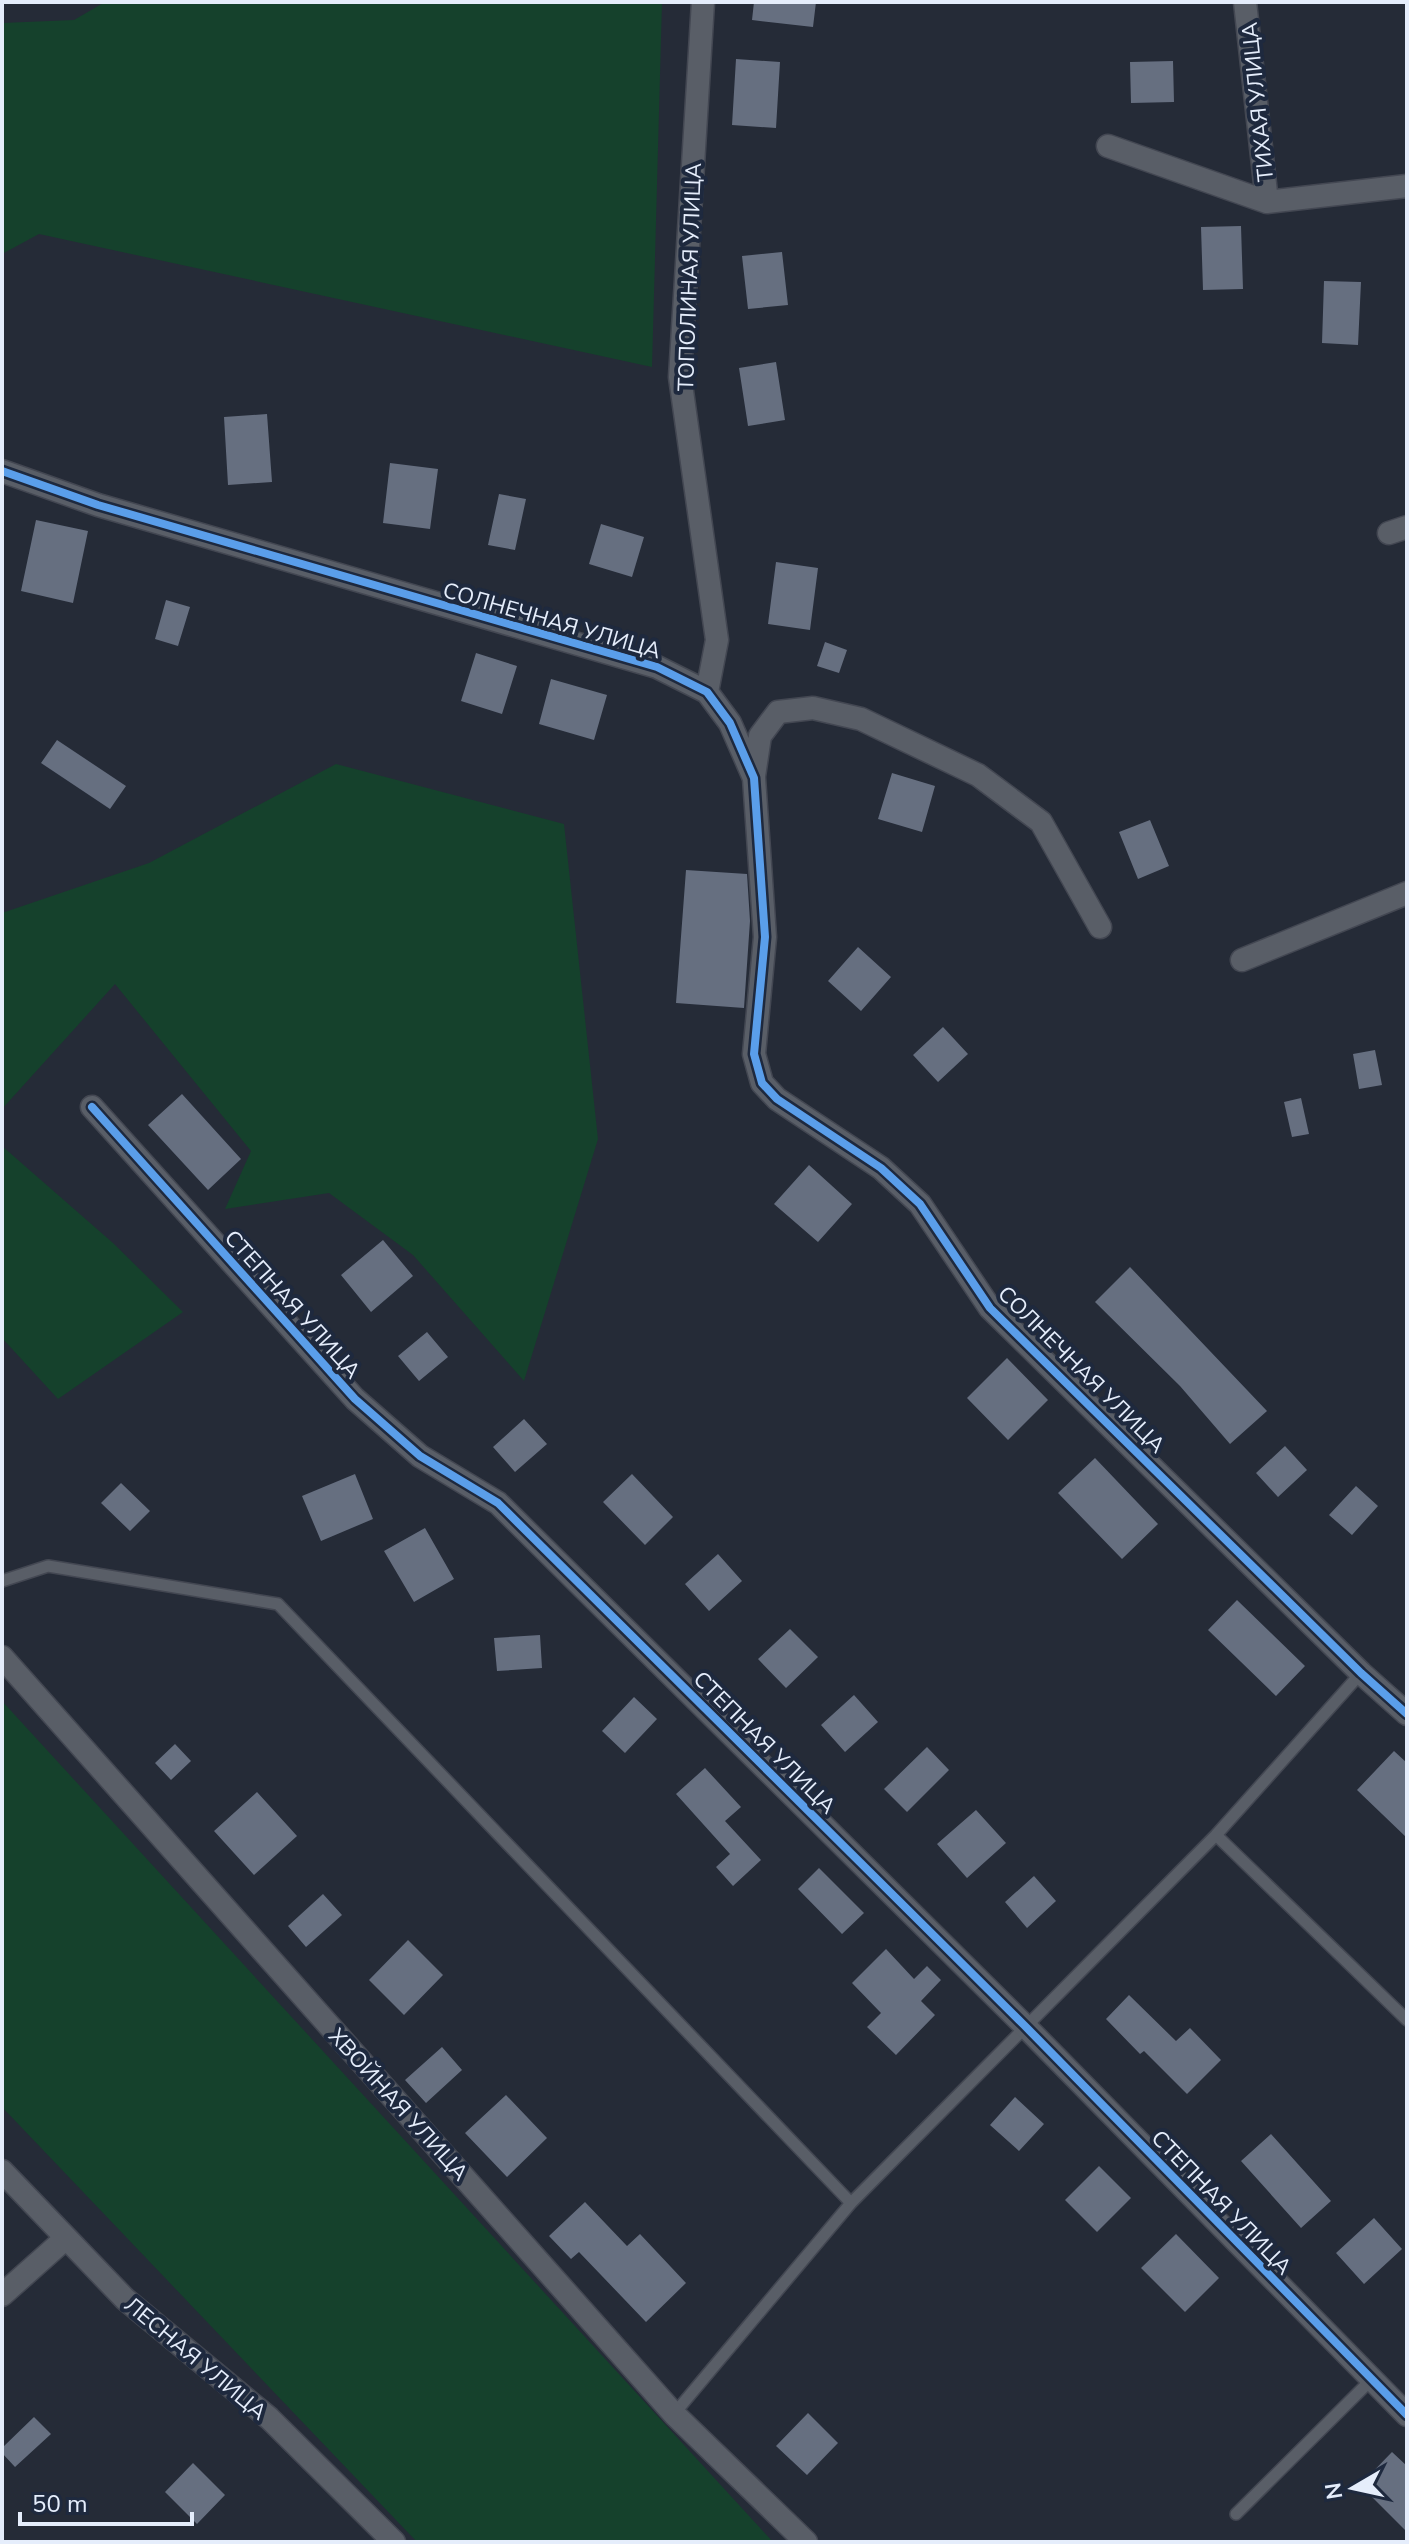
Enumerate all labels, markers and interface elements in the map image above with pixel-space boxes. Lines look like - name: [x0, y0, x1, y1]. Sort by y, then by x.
- street label: ТИХАЯ УЛИЦА: [1235, 21, 1281, 183]
- street label: ТОПОЛИНАЯ УЛИЦА: [671, 162, 709, 392]
- street label: СОЛНЕЧНАЯ УЛИЦА: [439, 575, 664, 666]
- street label: СТЕПНАЯ УЛИЦА: [217, 1224, 367, 1386]
- street label: СОЛНЕЧНАЯ УЛИЦА: [991, 1279, 1172, 1460]
- street label: СТЕПНАЯ УЛИЦА: [686, 1665, 842, 1821]
- street label: ХВОЙНАЯ УЛИЦА: [322, 2022, 475, 2187]
- street label: СТЕПНАЯ УЛИЦА: [1144, 2124, 1298, 2282]
- street label: ЛЕСНАЯ УЛИЦА: [118, 2290, 273, 2427]
- north arrow: [1313, 2448, 1393, 2528]
- scale bar: [20, 2476, 192, 2526]
- text: N: [1318, 2480, 1350, 2501]
- text: 50 m: [32, 2488, 88, 2520]

